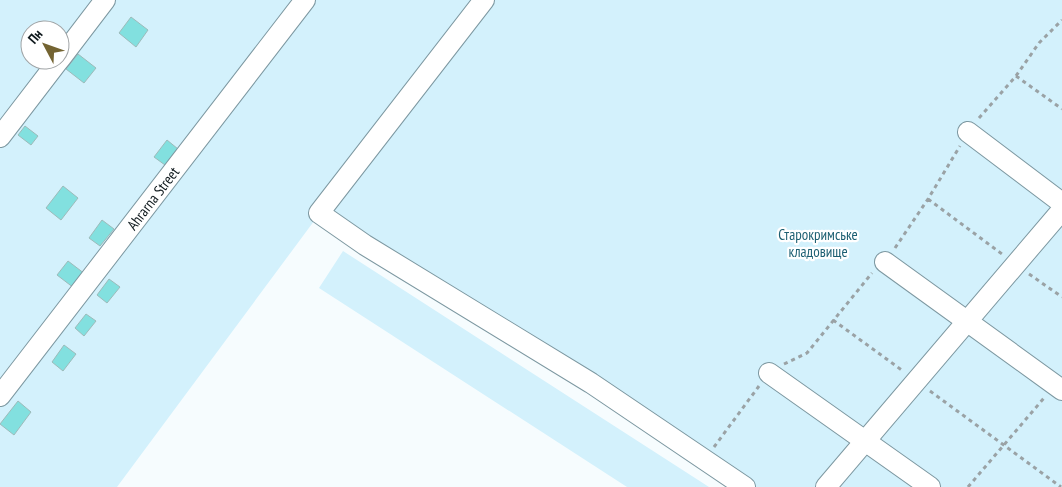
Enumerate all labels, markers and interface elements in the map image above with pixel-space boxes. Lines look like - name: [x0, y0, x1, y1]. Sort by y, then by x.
- north arrow: [20, 20, 70, 70]
- text: Пн: [24, 25, 46, 47]
- street label: Ahrarna Street: [122, 162, 183, 233]
- park label: Старокримське кладовище: [778, 225, 858, 261]

